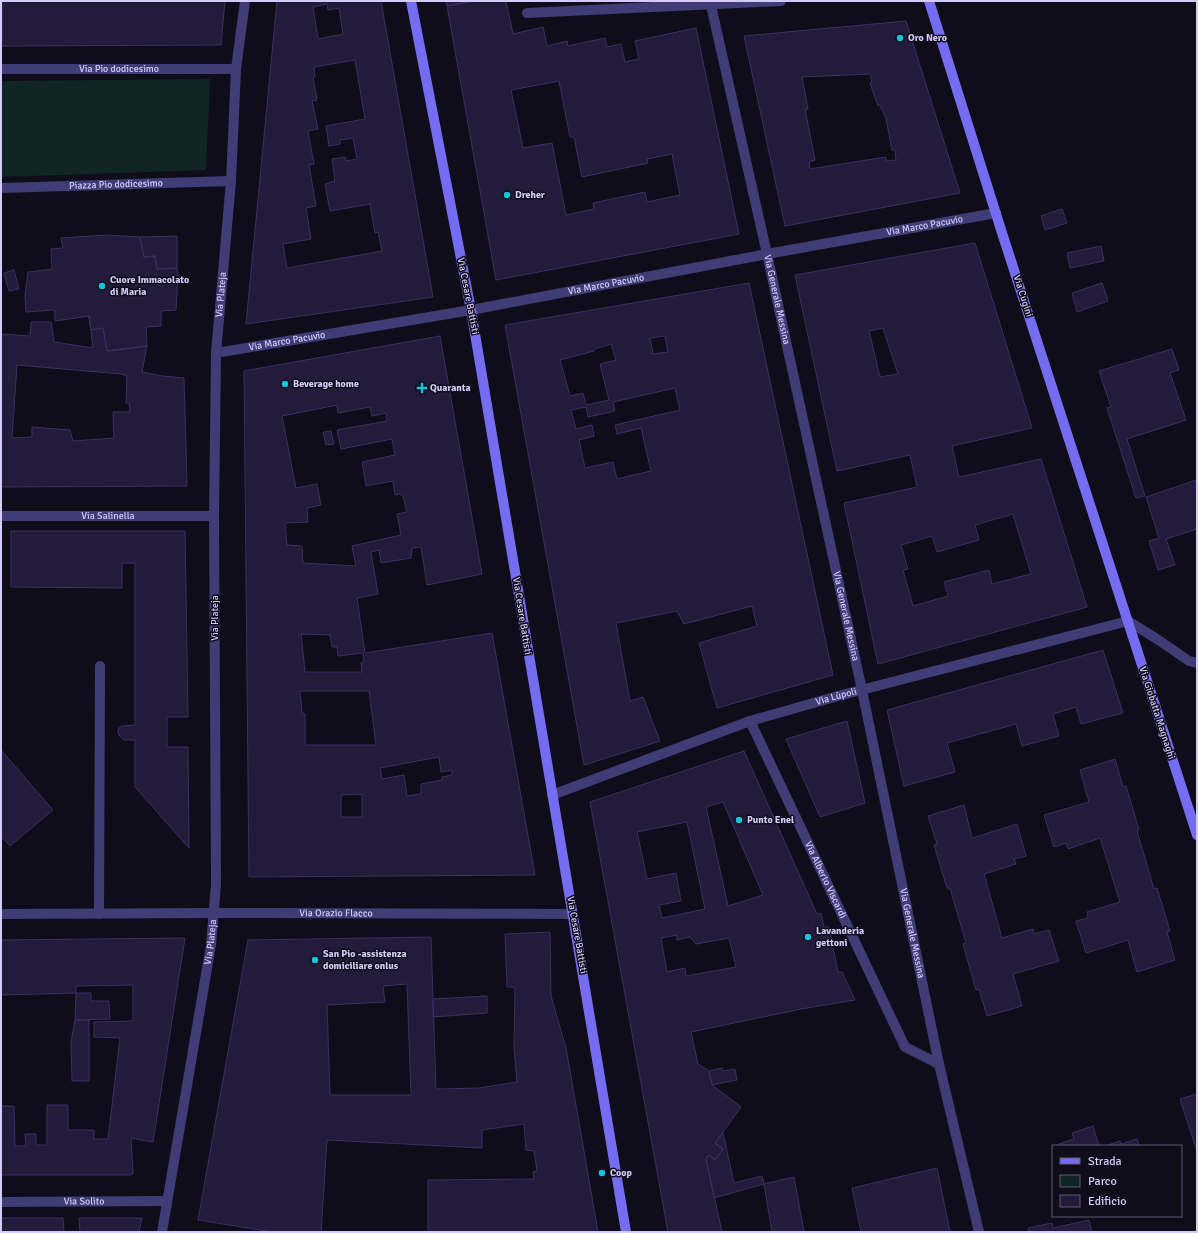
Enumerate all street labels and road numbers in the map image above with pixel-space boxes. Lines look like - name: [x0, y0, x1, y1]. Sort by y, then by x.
- street label: Via Pio dodicesimo: [79, 63, 159, 75]
- street label: Piazza Pio dodicesimo: [69, 177, 163, 192]
- street label: Via Marco Pacuvio: [885, 213, 964, 239]
- street label: Via Generale Messina: [761, 254, 793, 346]
- street label: Via Cesare Battisti: [455, 256, 481, 336]
- street label: Via Plateja: [213, 271, 229, 318]
- street label: Via Marco Pacuvio: [567, 271, 645, 298]
- street label: Via Cugini: [1011, 274, 1035, 318]
- street label: Via Marco Pacuvio: [248, 329, 326, 353]
- street label: Via Salinella: [81, 510, 135, 522]
- street label: Via Generale Messina: [830, 570, 862, 662]
- street label: Via Cesare Battisti: [510, 576, 534, 656]
- street label: Via Plateja: [209, 595, 221, 641]
- street label: Via Giobatta Magnaghi: [1136, 665, 1178, 761]
- street label: Via Lùpoli: [814, 685, 858, 708]
- street label: Via Alberto Viscardi: [802, 839, 849, 920]
- street label: Via Generale Messina: [897, 887, 927, 979]
- street label: Via Cesare Battisti: [564, 895, 590, 975]
- street label: Via Orazio Flacco: [299, 907, 373, 919]
- street label: Via Plateja: [202, 919, 219, 966]
- street label: Via Solìto: [64, 1195, 104, 1208]

